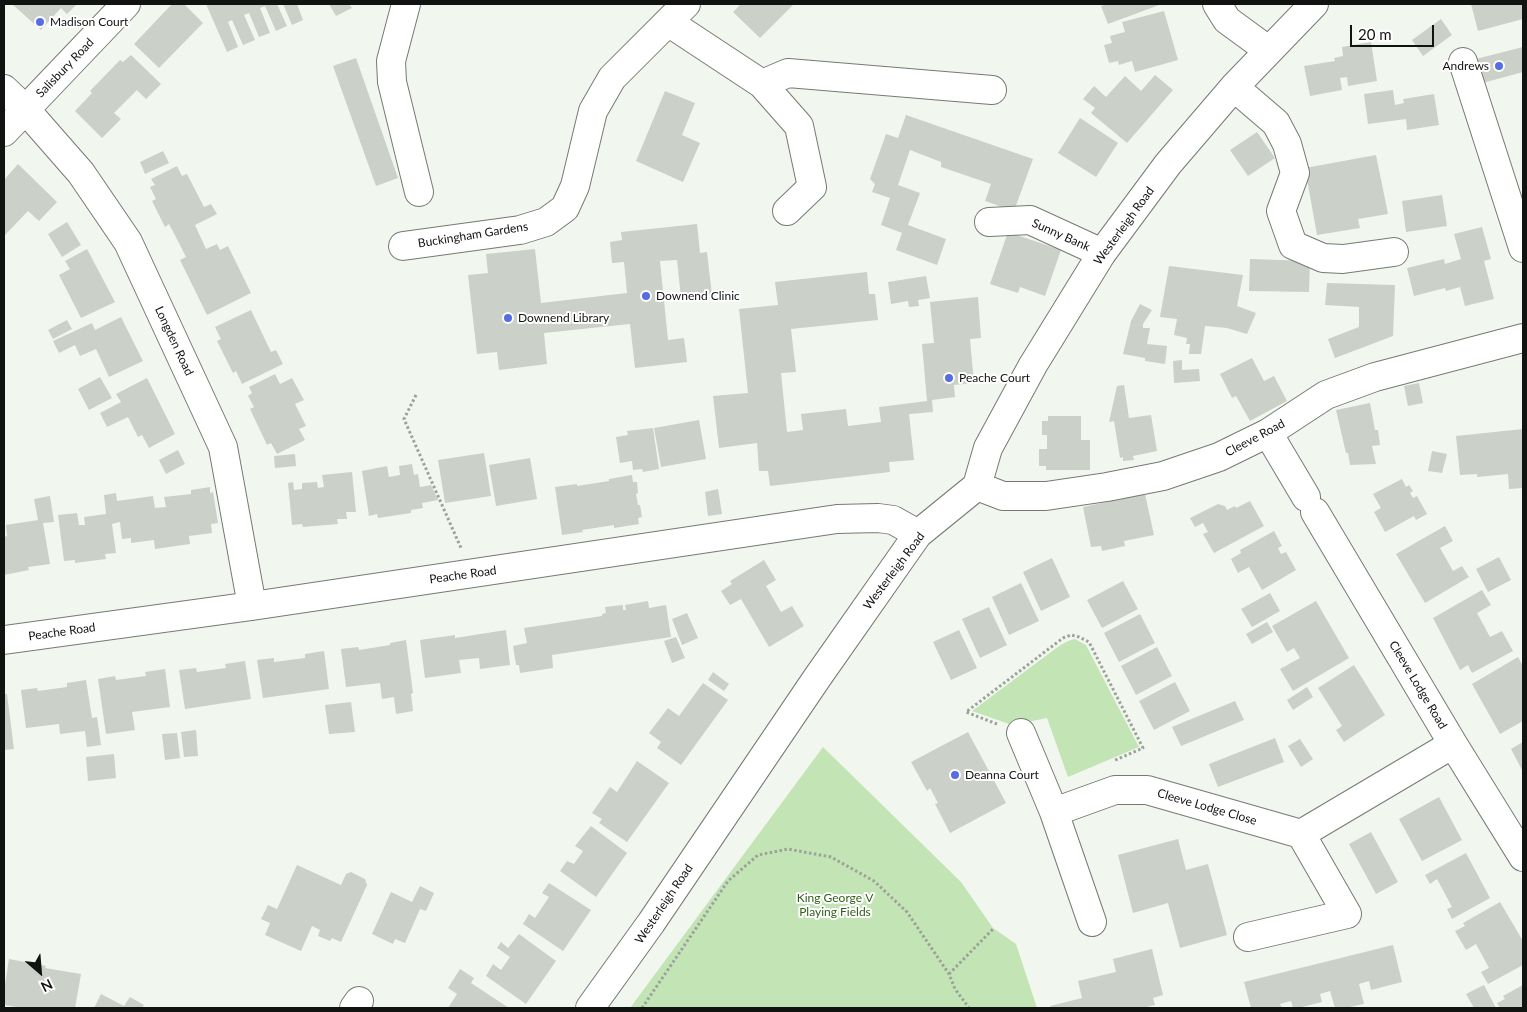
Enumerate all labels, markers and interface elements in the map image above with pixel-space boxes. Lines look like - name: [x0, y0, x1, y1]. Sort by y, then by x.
- place label: Madison Court: [50, 15, 128, 29]
- scale bar: [1352, 15, 1436, 47]
- marker: Madison Court: [34, 16, 46, 28]
- text: 20 m: [1358, 25, 1392, 43]
- street label: Salisbury Road: [33, 35, 97, 101]
- place label: Andrews: [1443, 59, 1489, 73]
- marker: Andrews: [1493, 60, 1505, 72]
- street label: Westerleigh Road: [1091, 184, 1157, 268]
- street label: Sunny Bank: [1030, 216, 1092, 254]
- street label: Buckingham Gardens: [417, 219, 529, 251]
- place label: Downend Clinic: [656, 289, 740, 303]
- marker: Downend Clinic: [640, 290, 652, 302]
- street label: Longden Road: [152, 304, 196, 378]
- place label: Downend Library: [518, 311, 609, 325]
- marker: Downend Library: [502, 312, 514, 324]
- place label: Peache Court: [959, 371, 1030, 385]
- marker: Peache Court: [943, 372, 955, 384]
- street label: Cleeve Road: [1223, 416, 1287, 460]
- street label: Westerleigh Road: [860, 530, 928, 612]
- street label: Peache Road: [429, 563, 497, 587]
- street label: Peache Road: [28, 620, 96, 644]
- street label: Cleeve Lodge Road: [1386, 638, 1450, 732]
- place label: Deanna Court: [965, 768, 1039, 782]
- marker: Deanna Court: [949, 769, 961, 781]
- street label: Cleeve Lodge Close: [1156, 786, 1258, 828]
- street label: Westerleigh Road: [632, 861, 696, 947]
- park label: King George V Playing Fields: [797, 891, 873, 919]
- north arrow: [15, 947, 65, 997]
- text: N: [38, 976, 56, 996]

